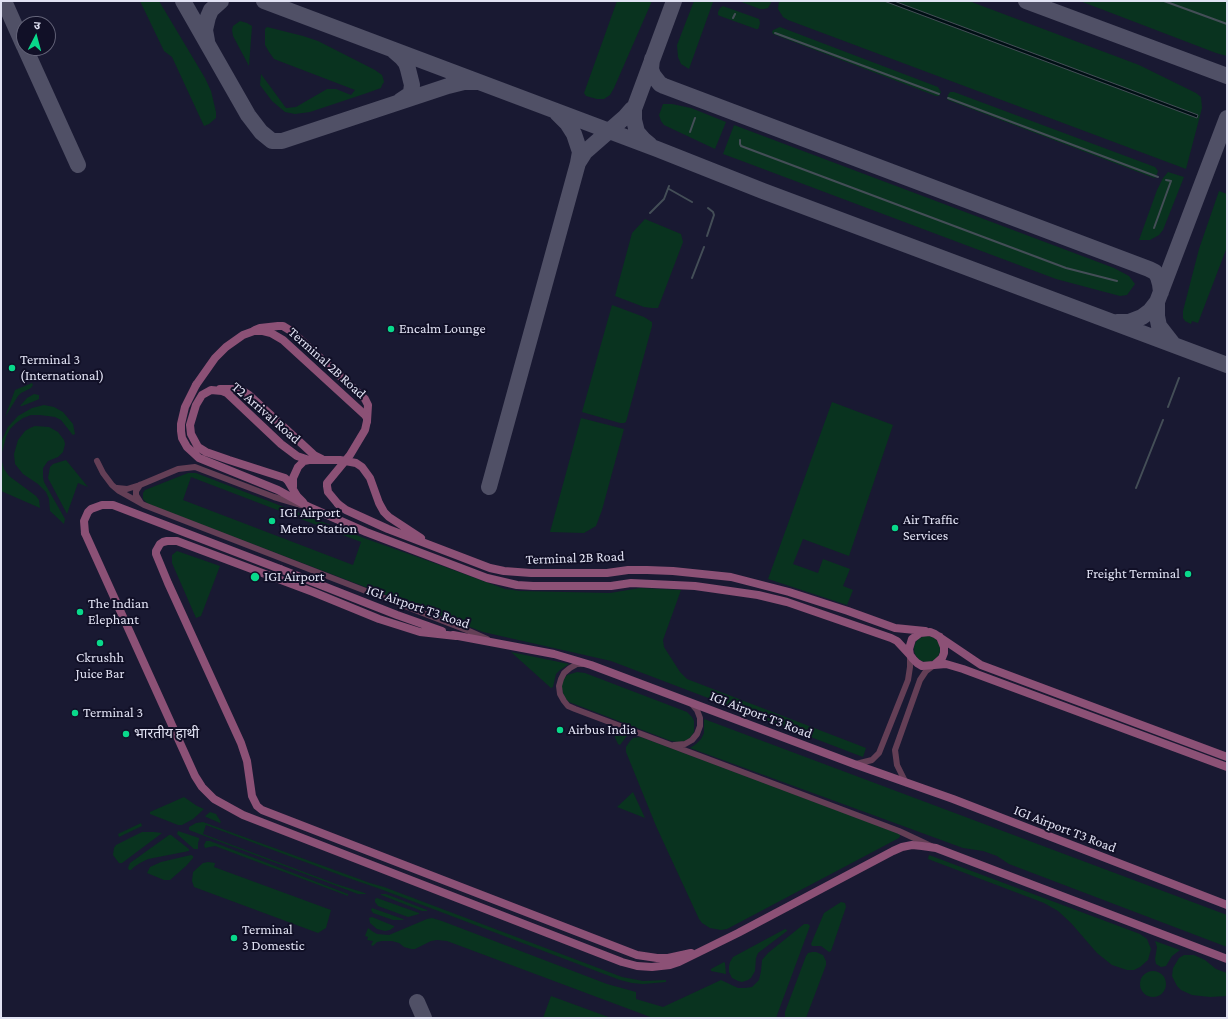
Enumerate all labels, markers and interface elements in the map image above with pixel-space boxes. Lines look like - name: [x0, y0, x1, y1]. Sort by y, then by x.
- north arrow: [16, 16, 56, 56]
- text: उ: [33, 19, 41, 31]
- place label: Encalm Lounge: [399, 321, 486, 337]
- street label: Terminal 2B Road: [285, 324, 369, 402]
- marker: Encalm Lounge: [386, 324, 396, 334]
- place label: Terminal 3 (International): [20, 352, 104, 384]
- marker: Terminal 3 (International): [7, 363, 17, 373]
- street label: T2 Arrival Road: [228, 378, 304, 448]
- place label: IGI Airport Metro Station: [280, 505, 357, 538]
- place label: Air Traffic Services: [903, 512, 958, 544]
- marker: IGI Airport Metro Station: [267, 516, 277, 526]
- marker: Air Traffic Services: [890, 523, 900, 533]
- street label: Terminal 2B Road: [525, 548, 625, 568]
- place label: Freight Terminal: [1086, 566, 1180, 582]
- place label: IGI Airport: [264, 569, 324, 585]
- marker: Freight Terminal: [1183, 569, 1193, 579]
- marker: IGI Airport: [249, 571, 261, 583]
- street label: IGI Airport T3 Road: [364, 581, 472, 633]
- place label: The Indian Elephant: [88, 596, 149, 628]
- marker: The Indian Elephant: [75, 607, 85, 617]
- marker: Ckrushh Juice Bar: [95, 638, 105, 648]
- place label: Ckrushh Juice Bar: [76, 650, 124, 682]
- street label: IGI Airport T3 Road: [707, 688, 815, 742]
- place label: Terminal 3: [83, 705, 143, 721]
- marker: Terminal 3: [70, 708, 80, 718]
- place label: Airbus India: [568, 722, 637, 738]
- marker: Airbus India: [555, 725, 565, 735]
- place label: भारतीय हाथी: [134, 726, 199, 742]
- marker: भारतीय हाथी: [121, 729, 131, 739]
- street label: IGI Airport T3 Road: [1011, 802, 1119, 856]
- place label: Terminal 3 Domestic: [242, 922, 305, 954]
- marker: Terminal 3 Domestic: [229, 933, 239, 943]

